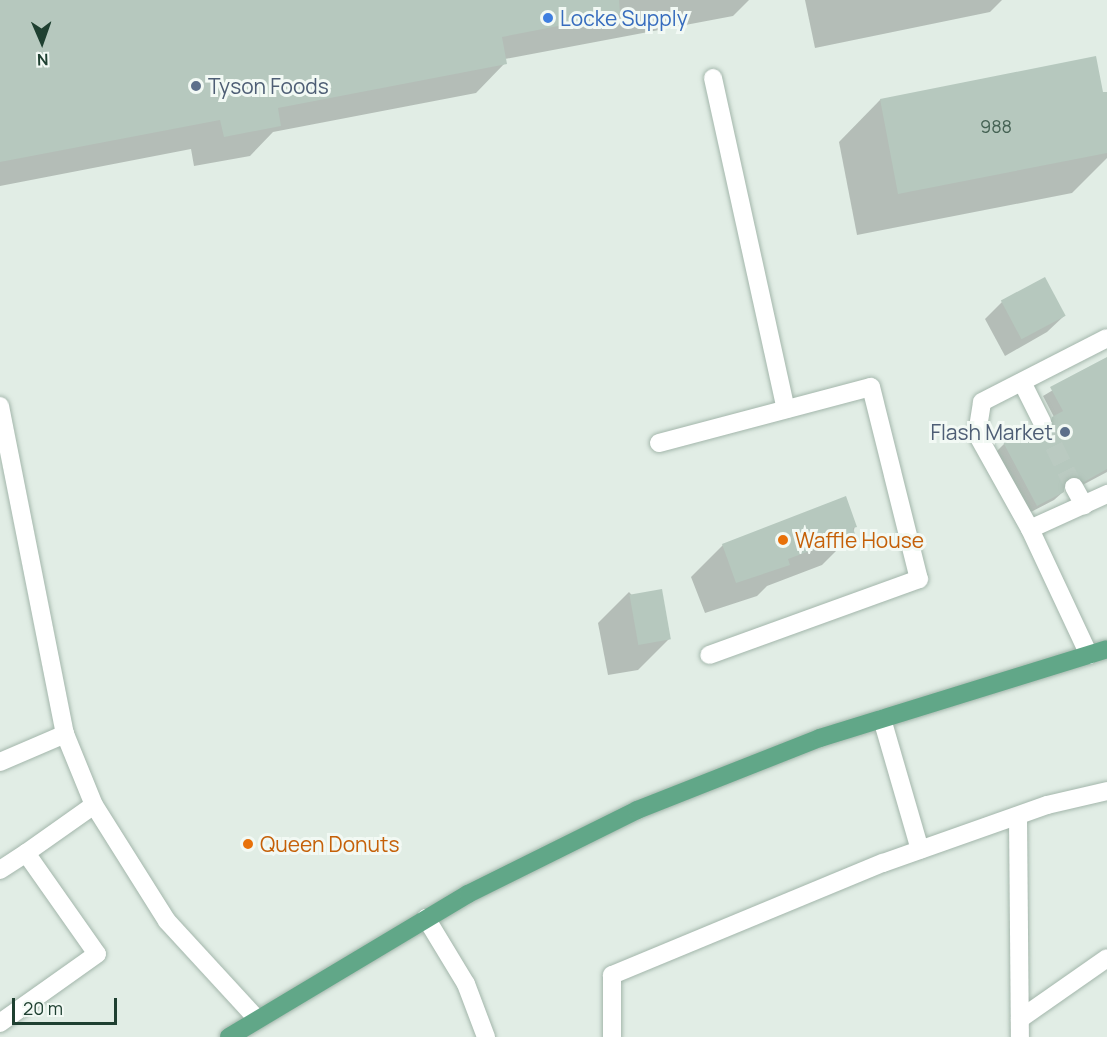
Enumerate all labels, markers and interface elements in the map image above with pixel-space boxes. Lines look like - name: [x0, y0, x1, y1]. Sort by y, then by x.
- place label: Locke Supply: [560, 5, 688, 31]
- marker: Locke Supply: [541, 11, 555, 25]
- north arrow: [12, 12, 72, 72]
- text: N: [36, 49, 49, 71]
- place label: Tyson Foods: [208, 73, 329, 99]
- marker: Tyson Foods: [189, 79, 203, 93]
- house number: 988: [980, 115, 1012, 137]
- place label: Flash Market: [930, 419, 1053, 445]
- marker: Flash Market: [1058, 425, 1072, 439]
- place label: Waffle House: [795, 527, 924, 553]
- marker: Waffle House: [776, 533, 790, 547]
- place label: Queen Donuts: [260, 831, 399, 857]
- marker: Queen Donuts: [241, 837, 255, 851]
- scale bar: [15, 986, 120, 1024]
- text: 20 m: [23, 996, 63, 1020]

